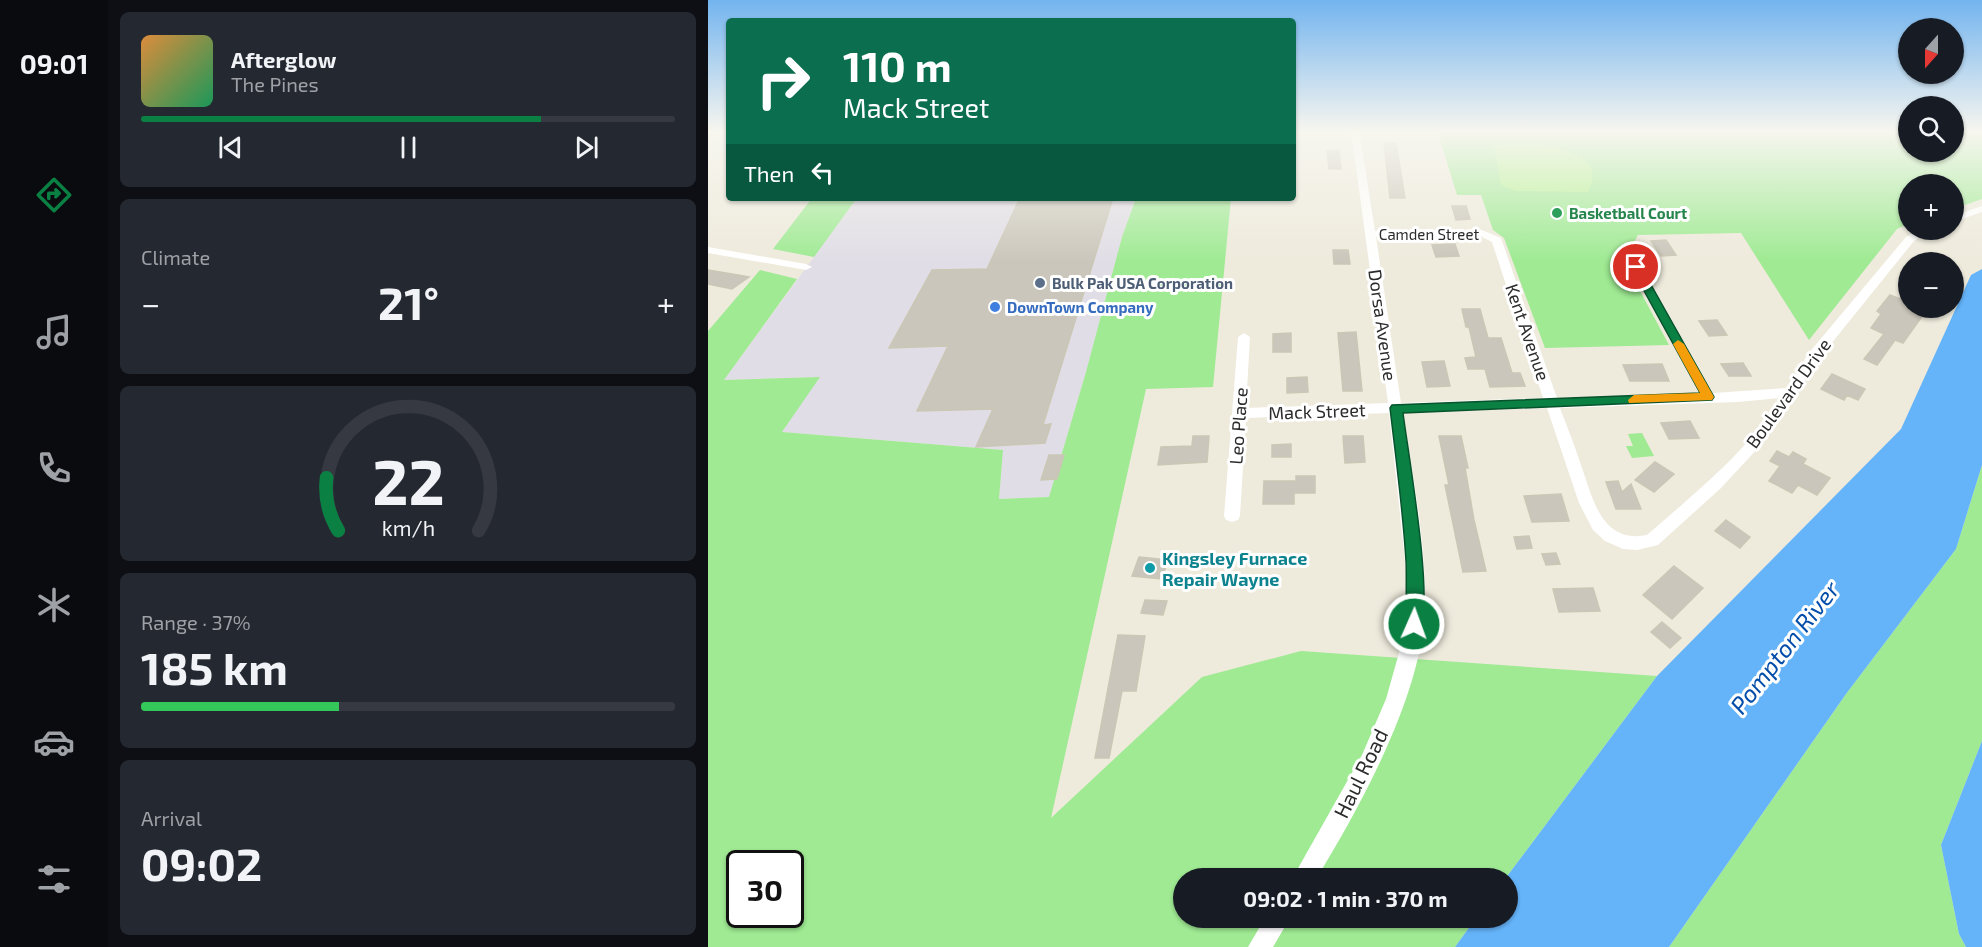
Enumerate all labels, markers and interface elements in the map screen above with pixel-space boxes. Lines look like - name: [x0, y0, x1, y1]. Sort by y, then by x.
- north arrow: [1898, 18, 1964, 84]
- map controls: [1898, 18, 1964, 318]
- text: 110 m: [843, 40, 952, 90]
- icon: right: [744, 42, 822, 120]
- text: Afterglow: [231, 46, 336, 72]
- text: 09:01: [20, 47, 88, 79]
- text: The Pines: [231, 72, 319, 96]
- text: Mack Street: [843, 91, 989, 123]
- button: search: [1898, 96, 1964, 162]
- icon: previous: [214, 131, 247, 164]
- icon: pause: [392, 131, 425, 164]
- icon: next: [570, 131, 603, 164]
- icon: left: [806, 156, 839, 189]
- text: Then: [744, 160, 794, 186]
- icon: directions: [33, 174, 75, 216]
- button: +: [1898, 174, 1964, 240]
- place label: Basketball Court: [1569, 204, 1687, 222]
- marker: Basketball Court: [1550, 206, 1564, 220]
- street label: Camden Street: [1379, 225, 1479, 243]
- pin: [1610, 241, 1661, 292]
- text: Climate: [141, 245, 210, 269]
- icon: arrive: [1619, 250, 1652, 283]
- button: −: [1898, 252, 1964, 318]
- street label: Dorsa Avenue: [1364, 268, 1402, 382]
- place label: Bulk Pak USA Corporation: [1052, 274, 1233, 292]
- text: 21°: [378, 275, 439, 329]
- marker: Bulk Pak USA Corporation: [1033, 276, 1047, 290]
- street label: Kent Avenue: [1501, 281, 1555, 383]
- text: −: [141, 283, 160, 323]
- text: +: [657, 283, 675, 323]
- place label: DownTown Company: [1007, 298, 1154, 317]
- marker: DownTown Company: [988, 300, 1002, 314]
- icon: music: [33, 311, 75, 353]
- street label: Boulevard Drive: [1741, 334, 1835, 452]
- street label: Leo Place: [1224, 387, 1252, 465]
- street label: Mack Street: [1268, 398, 1366, 424]
- text: 22: [372, 443, 444, 518]
- icon: phone: [33, 447, 75, 489]
- text: km/h: [381, 515, 435, 540]
- place label: Kingsley Furnace Repair Wayne: [1162, 547, 1307, 590]
- marker: Kingsley Furnace Repair Wayne: [1143, 561, 1157, 575]
- water label: Pompton River: [1723, 575, 1845, 719]
- icon: climate: [33, 584, 75, 626]
- position arrow: [1382, 592, 1446, 656]
- text: Range · 37%: [141, 610, 251, 634]
- text: 185 km: [141, 640, 288, 694]
- icon: car: [33, 721, 75, 763]
- street label: Haul Road: [1328, 724, 1392, 822]
- text: Arrival: [141, 806, 202, 830]
- text: 09:02: [141, 836, 262, 890]
- speed limit sign: 30: [726, 850, 804, 928]
- icon: filters: [33, 858, 75, 900]
- text: 09:02 · 1 min · 370 m: [1243, 885, 1448, 911]

